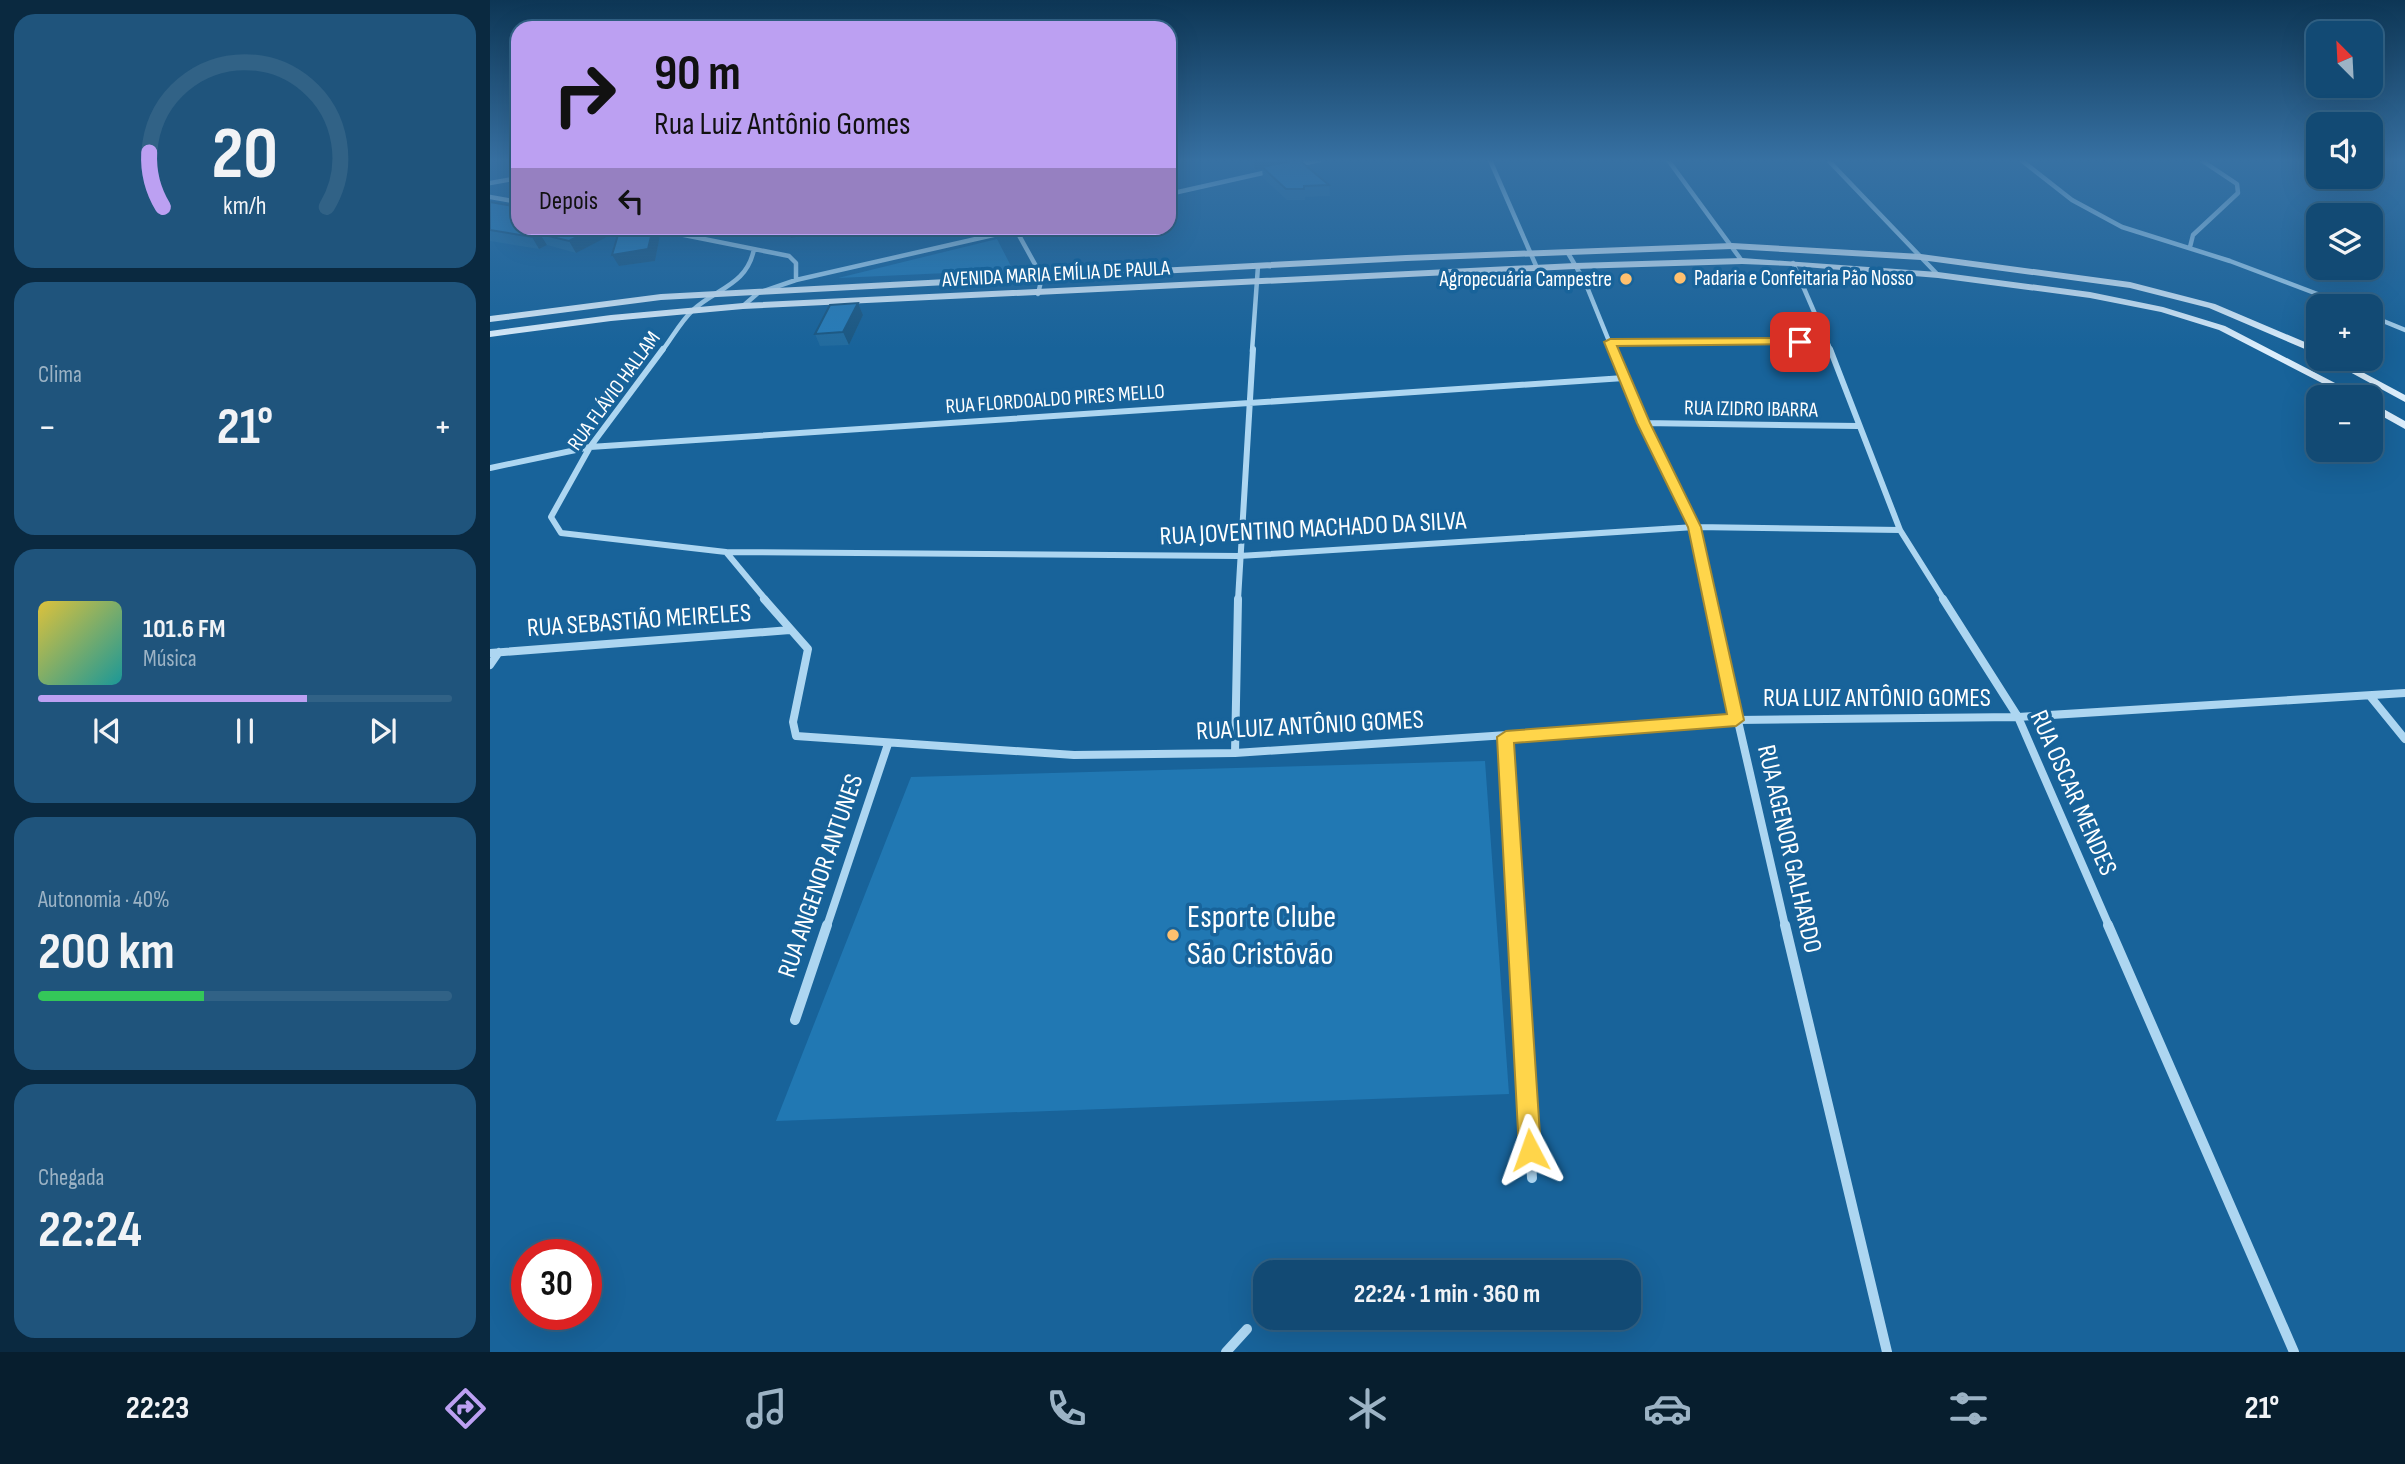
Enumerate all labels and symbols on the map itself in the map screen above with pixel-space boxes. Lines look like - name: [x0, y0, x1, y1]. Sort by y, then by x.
- north arrow: [2306, 21, 2384, 98]
- street label: AVENIDA MARIA EMÍLIA DE PAULA: [940, 255, 1172, 293]
- place label: Padaria e Confeitaria Pão Nosso: [1694, 266, 1914, 291]
- place label: Agropecuária Campestre: [1439, 267, 1612, 292]
- marker: Padaria e Confeitaria Pão Nosso: [1672, 270, 1688, 286]
- marker: Agropecuária Campestre: [1618, 271, 1634, 287]
- pin: [1770, 312, 1830, 372]
- street label: RUA FLÁVIO HALLAM: [562, 327, 666, 455]
- street label: RUA FLORDOALDO PIRES MELLO: [945, 379, 1165, 419]
- street label: RUA IZIDRO IBARRA: [1684, 395, 1819, 423]
- street label: RUA JOVENTINO MACHADO DA SILVA: [1159, 505, 1468, 553]
- street label: RUA SEBASTIÃO MEIRELES: [526, 598, 752, 644]
- street label: RUA LUIZ ANTÔNIO GOMES: [1763, 683, 1991, 714]
- street label: RUA LUIZ ANTÔNIO GOMES: [1195, 705, 1425, 747]
- street label: RUA OSCAR MENDES: [2023, 706, 2123, 880]
- street label: RUA AGENOR GALHARDO: [1750, 742, 1828, 956]
- street label: RUA ANGENOR ANTUNES: [772, 770, 870, 982]
- place label: Esporte Clube São Cristõvão: [1187, 898, 1336, 974]
- marker: Esporte Clube São Cristõvão: [1165, 927, 1181, 943]
- position arrow: [1493, 1113, 1567, 1187]
- speed limit sign: 30: [511, 1239, 602, 1330]

